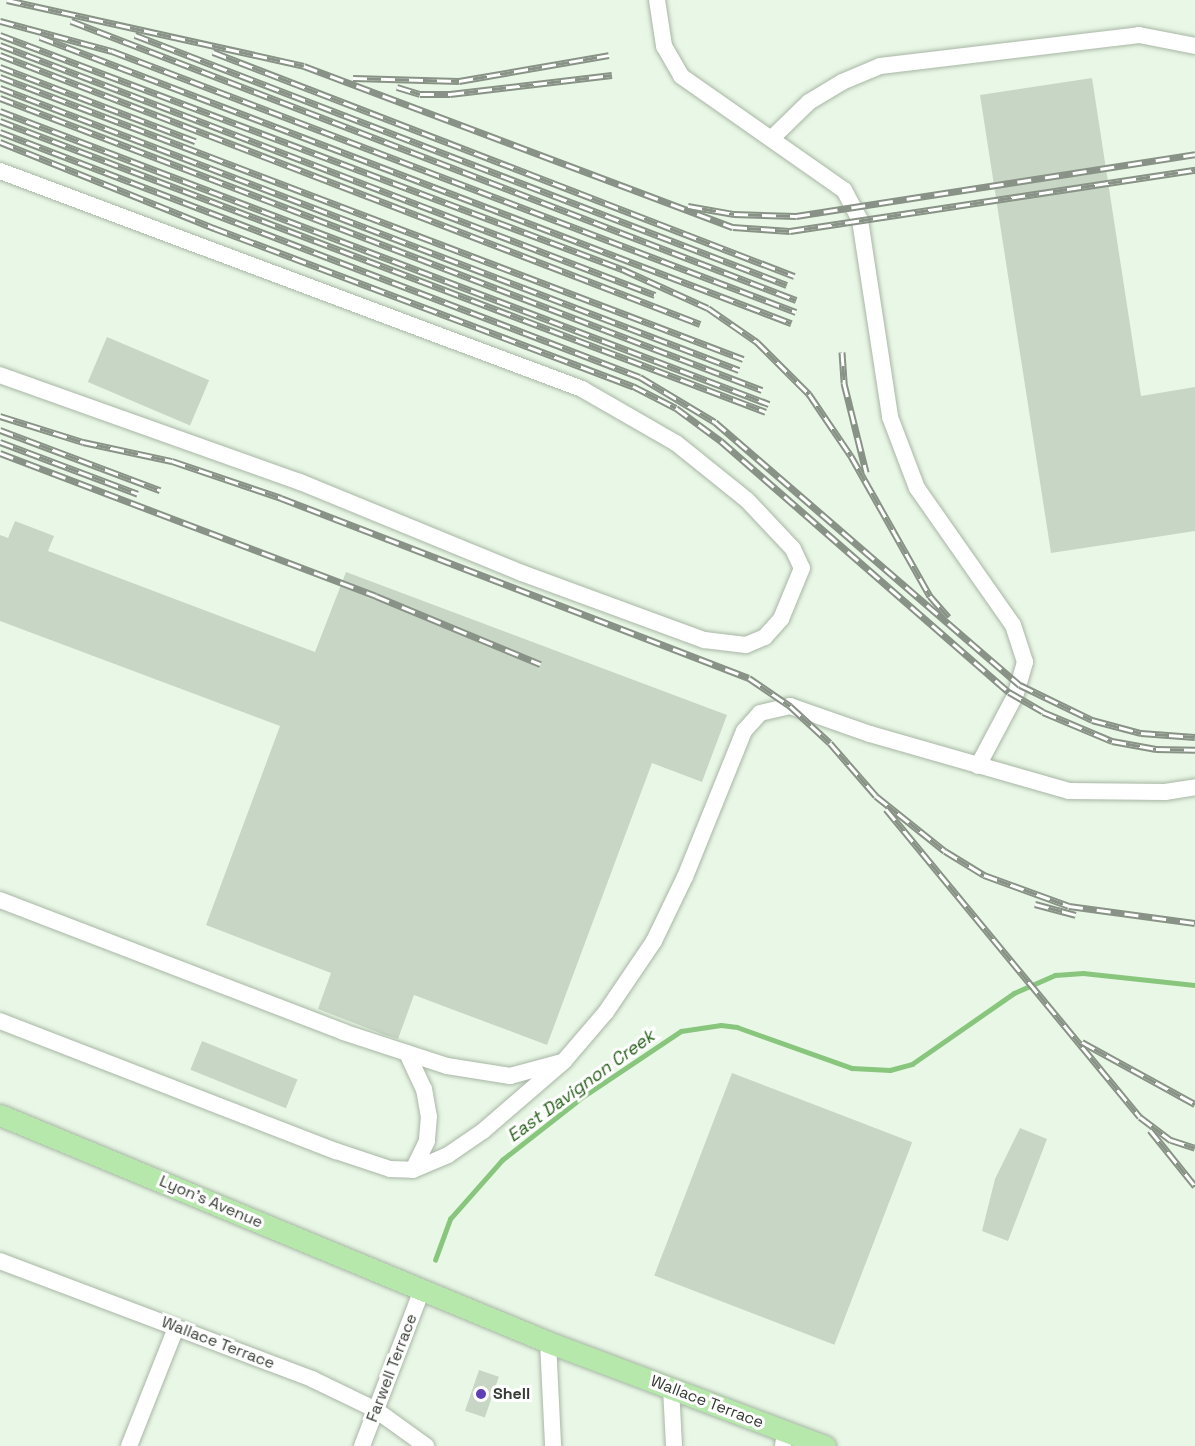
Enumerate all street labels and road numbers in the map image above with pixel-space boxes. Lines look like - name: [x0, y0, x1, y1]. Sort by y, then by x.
- street label: Lyon's Avenue: [156, 1172, 266, 1232]
- street label: Farwell Terrace: [362, 1311, 422, 1425]
- street label: Wallace Terrace: [158, 1313, 278, 1373]
- street label: Wallace Terrace: [647, 1372, 767, 1432]

